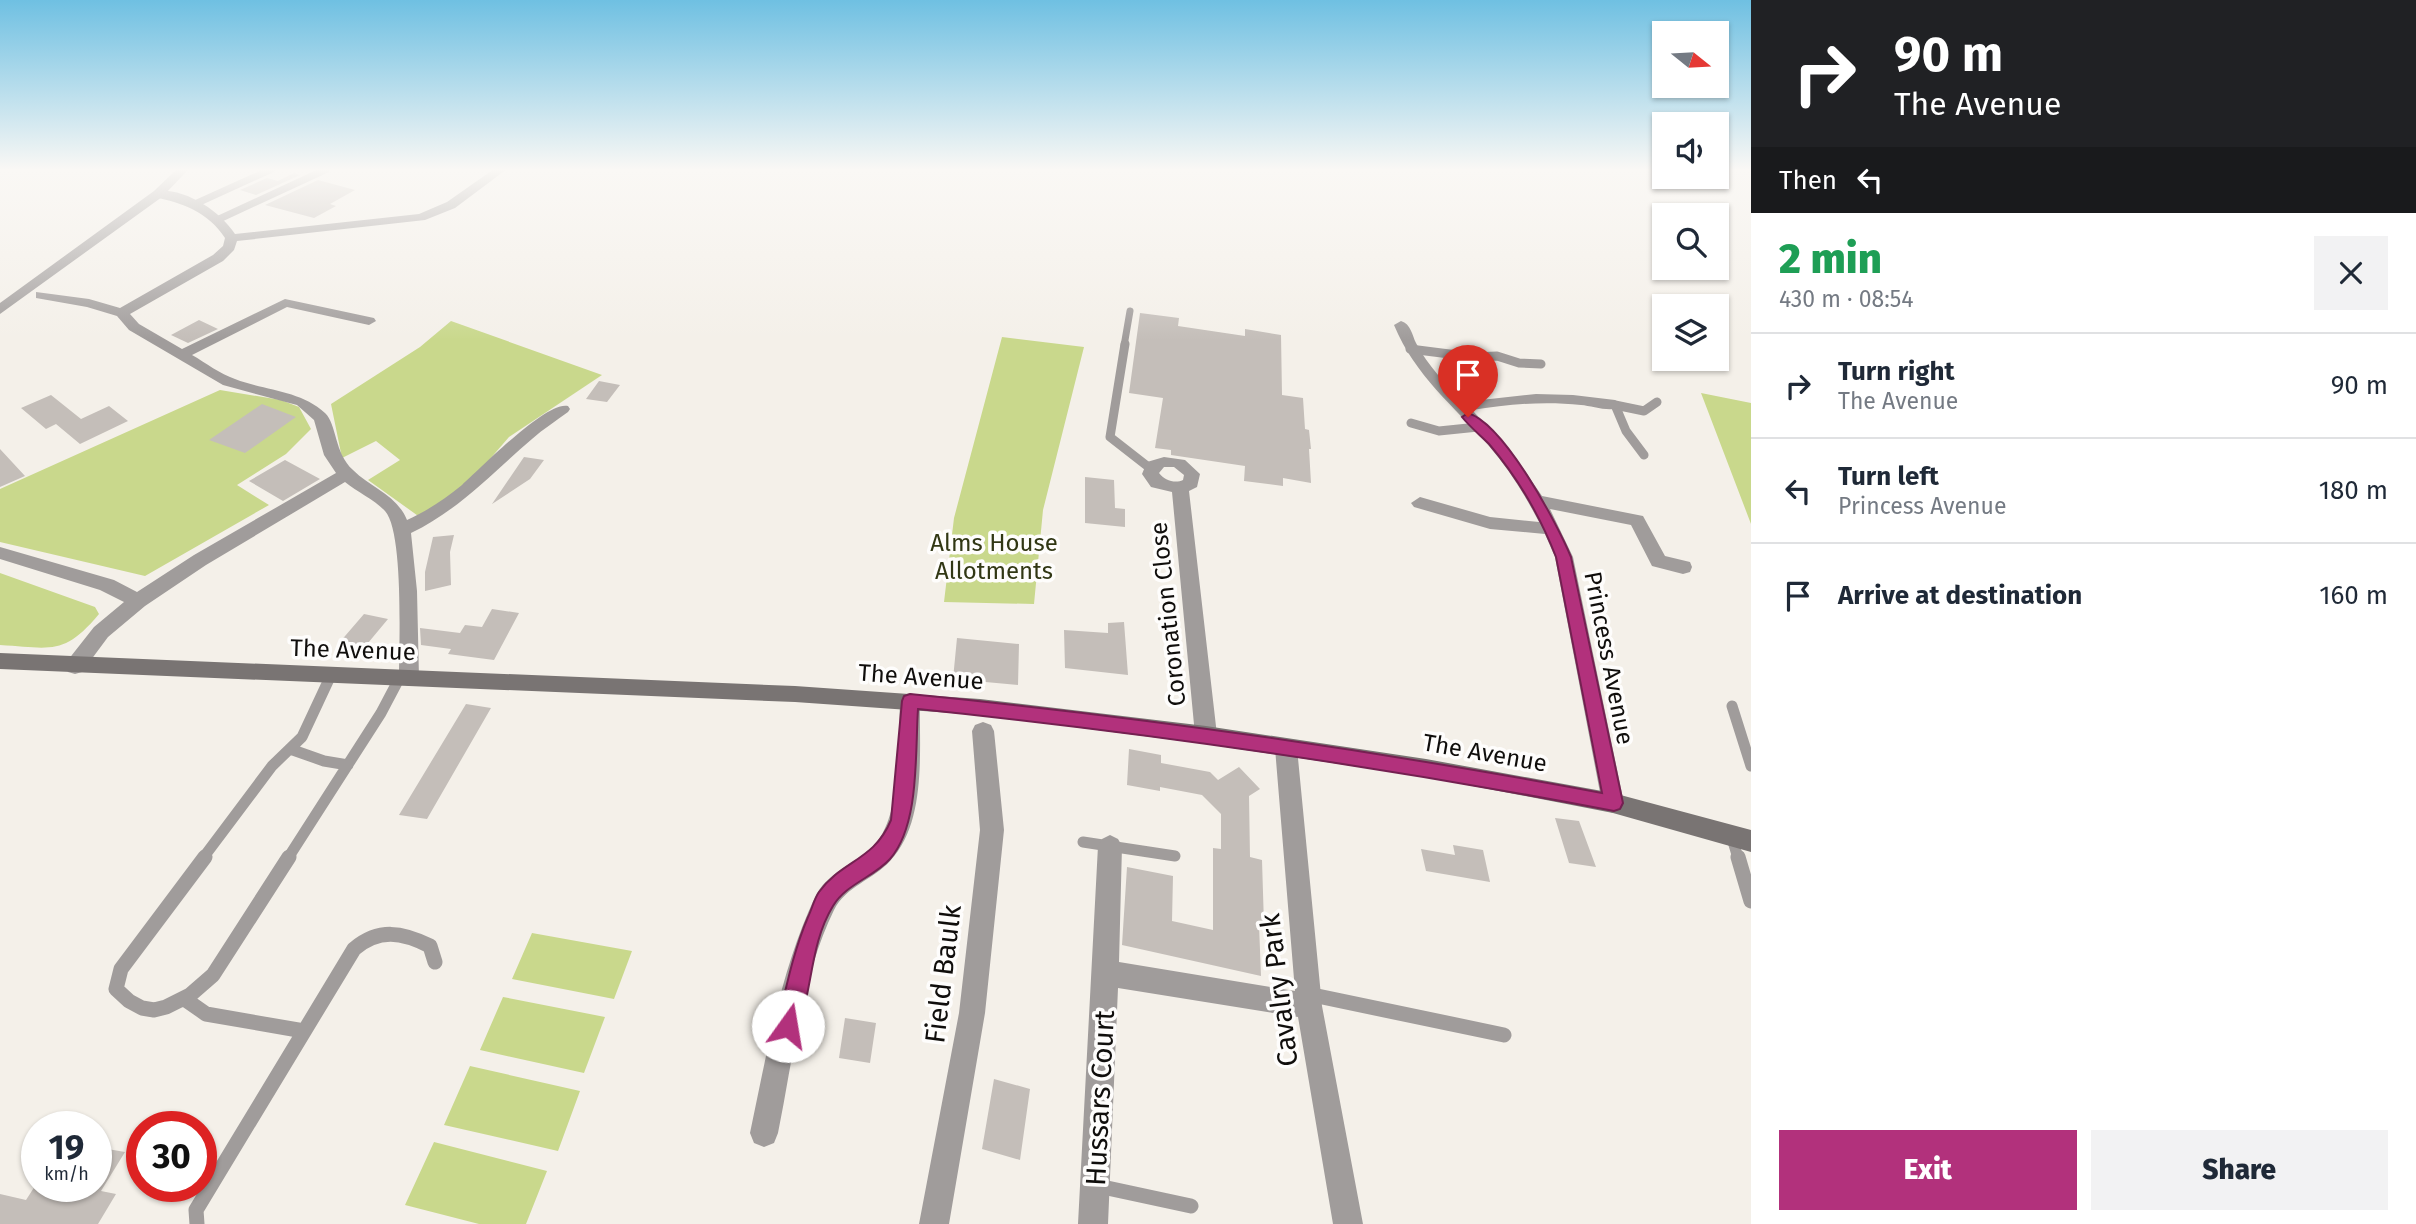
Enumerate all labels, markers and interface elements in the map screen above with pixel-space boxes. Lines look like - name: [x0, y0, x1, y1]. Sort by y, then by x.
- north arrow: [1652, 21, 1729, 98]
- map controls: [1652, 21, 1729, 371]
- text: 90 m: [1894, 25, 2003, 84]
- icon: right: [1779, 28, 1870, 119]
- text: The Avenue: [1894, 85, 2061, 123]
- button: sound: [1652, 112, 1729, 189]
- icon: left: [1851, 161, 1889, 199]
- text: Then: [1779, 165, 1837, 196]
- button: search: [1652, 203, 1729, 280]
- text: 2 min: [1779, 234, 1882, 284]
- button: close: [2314, 236, 2388, 310]
- text: 430 m · 08:54: [1779, 285, 1914, 313]
- button: layers: [1652, 294, 1729, 371]
- pin: [1438, 345, 1498, 417]
- icon: arrive: [1449, 356, 1487, 394]
- text: Turn right: [1838, 356, 1955, 387]
- icon: right: [1779, 367, 1817, 405]
- text: 90 m: [2331, 370, 2388, 401]
- text: The Avenue: [1838, 387, 1958, 415]
- text: Turn left: [1838, 461, 1939, 492]
- icon: left: [1779, 472, 1817, 510]
- text: 180 m: [2319, 475, 2388, 506]
- text: Princess Avenue: [1838, 492, 2007, 520]
- street label: Coronation Close: [1144, 521, 1192, 707]
- park label: Alms House Allotments: [930, 529, 1058, 585]
- street label: Princess Avenue: [1578, 569, 1640, 747]
- icon: arrive: [1779, 577, 1817, 615]
- text: Arrive at destination: [1838, 580, 2082, 611]
- text: 160 m: [2319, 580, 2388, 611]
- street label: The Avenue: [290, 634, 416, 666]
- street label: The Avenue: [857, 659, 985, 695]
- street label: The Avenue: [1421, 728, 1549, 778]
- street label: Field Baulk: [918, 902, 968, 1045]
- street label: Cavalry Park: [1253, 911, 1305, 1068]
- position arrow: [751, 989, 825, 1063]
- street label: Hussars Court: [1079, 1009, 1121, 1187]
- speed limit sign: 30: [126, 1111, 217, 1202]
- text: 19: [49, 1126, 84, 1168]
- button: Exit: [1779, 1130, 2077, 1210]
- button: Share: [2091, 1130, 2388, 1210]
- text: km/h: [44, 1163, 89, 1185]

